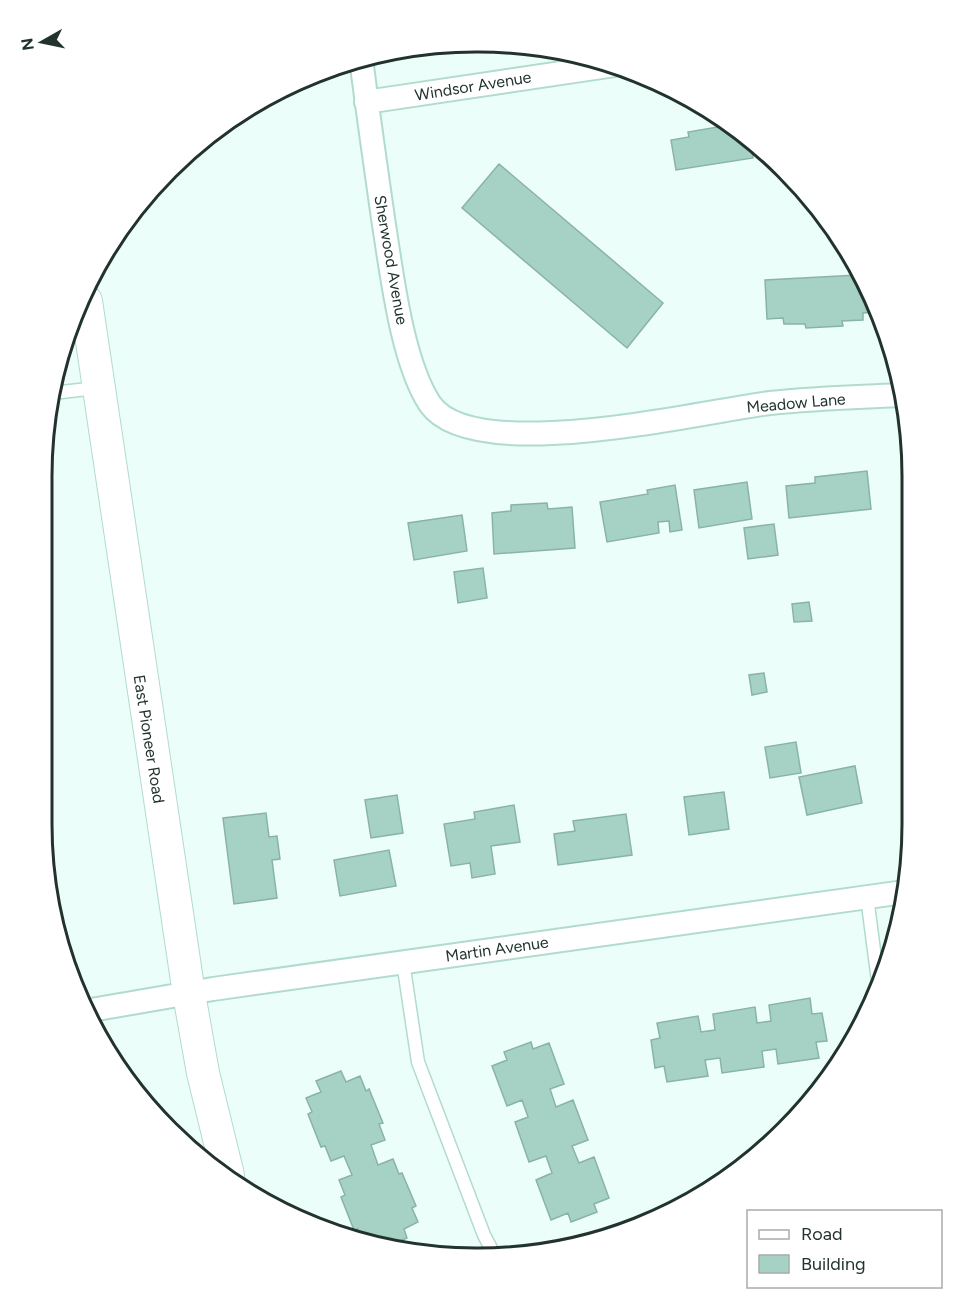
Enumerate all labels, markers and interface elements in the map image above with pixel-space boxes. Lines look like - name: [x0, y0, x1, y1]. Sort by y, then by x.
- north arrow: [12, 12, 72, 72]
- text: N: [17, 37, 38, 52]
- street label: Windsor Avenue: [413, 67, 533, 105]
- street label: Sherwood Avenue: [370, 194, 412, 327]
- street label: Meadow Lane: [746, 389, 847, 417]
- street label: East Pioneer Road: [129, 673, 169, 805]
- street label: Martin Avenue: [444, 932, 550, 966]
- legend: [747, 1210, 942, 1288]
- text: Road: [801, 1223, 842, 1245]
- text: Building: [801, 1253, 866, 1275]

